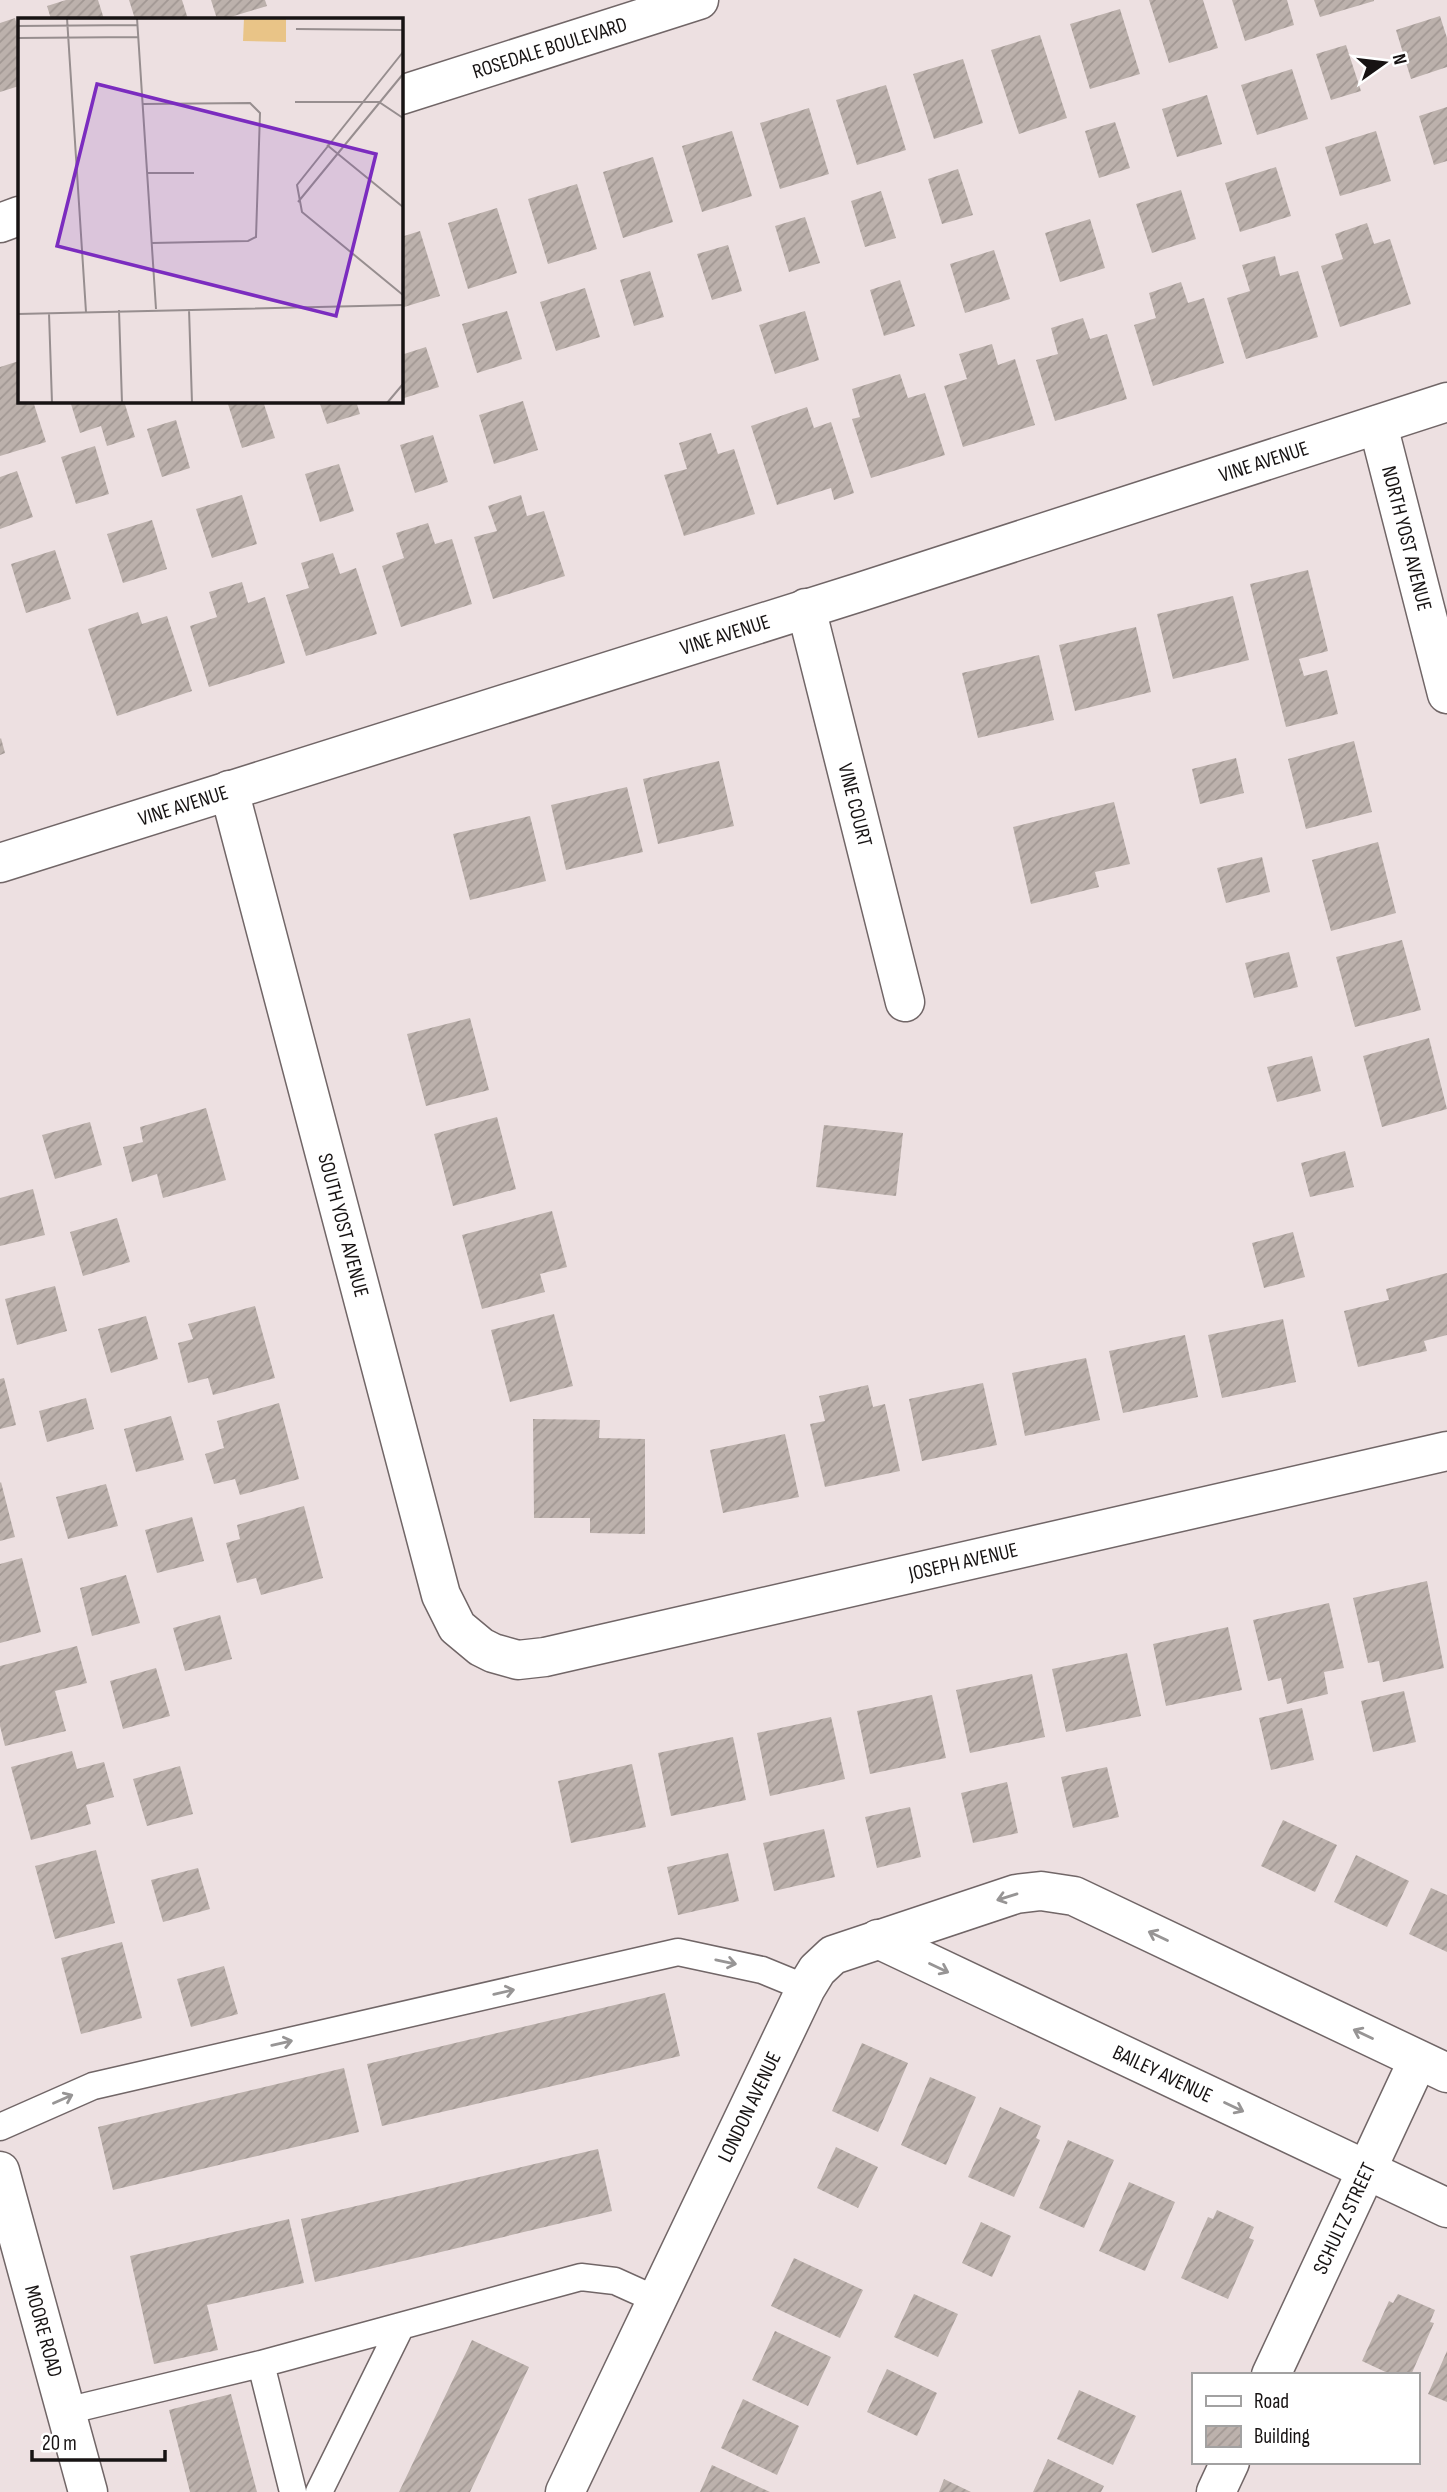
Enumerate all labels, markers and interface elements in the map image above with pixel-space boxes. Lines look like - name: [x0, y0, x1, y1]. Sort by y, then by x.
- street label: ROSEDALE BOULEVARD: [469, 12, 630, 84]
- inset map: [18, 18, 402, 402]
- north arrow: [1349, 28, 1419, 98]
- text: N: [1387, 52, 1411, 67]
- street label: VINE AVENUE: [1216, 436, 1312, 488]
- street label: NORTH YOST AVENUE: [1376, 463, 1437, 614]
- street label: VINE AVENUE: [677, 609, 773, 661]
- street label: VINE COURT: [832, 761, 878, 850]
- street label: VINE AVENUE: [135, 780, 231, 832]
- street label: SOUTH YOST AVENUE: [312, 1151, 374, 1300]
- street label: JOSEPH AVENUE: [905, 1537, 1020, 1587]
- one-way arrow: [996, 1892, 1018, 1905]
- one-way arrow: [1148, 1929, 1169, 1942]
- one-way arrow: [714, 1956, 737, 1970]
- one-way arrow: [928, 1962, 949, 1975]
- one-way arrow: [492, 1985, 515, 1998]
- one-way arrow: [1353, 2026, 1374, 2040]
- one-way arrow: [270, 2035, 293, 2049]
- street label: BAILEY AVENUE: [1109, 2040, 1216, 2108]
- street label: LONDON AVENUE: [713, 2048, 787, 2166]
- one-way arrow: [51, 2092, 73, 2105]
- one-way arrow: [1222, 2101, 1244, 2114]
- street label: SCHULTZ STREET: [1308, 2158, 1382, 2278]
- street label: MOORE ROAD: [19, 2283, 68, 2380]
- legend: [1192, 2373, 1419, 2464]
- text: Road: [1254, 2389, 1289, 2414]
- scale bar: [32, 2418, 164, 2462]
- text: Building: [1254, 2424, 1310, 2449]
- text: 20 m: [42, 2431, 77, 2456]

